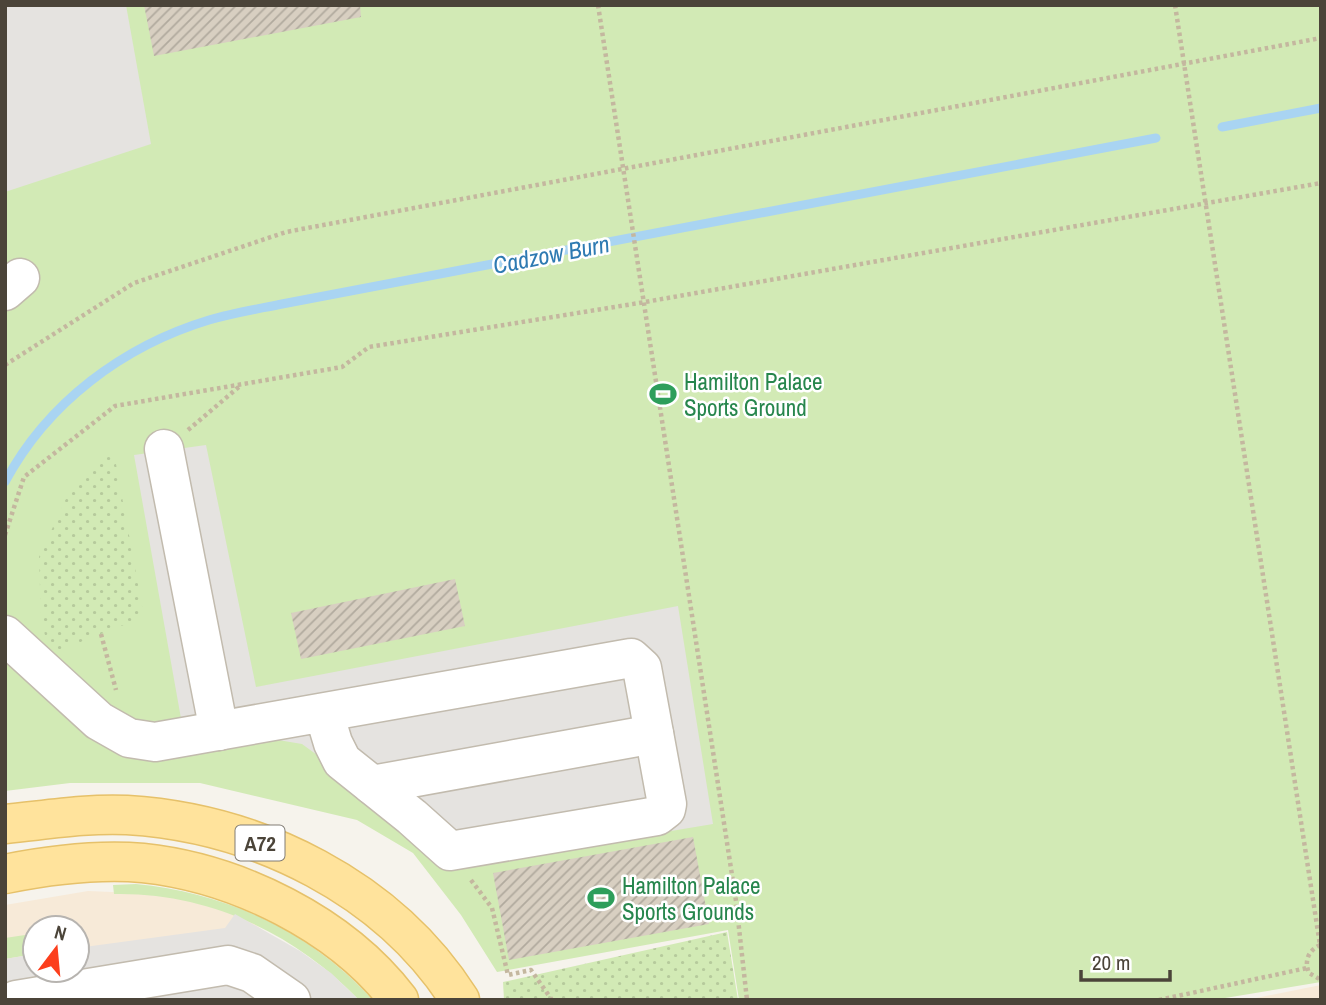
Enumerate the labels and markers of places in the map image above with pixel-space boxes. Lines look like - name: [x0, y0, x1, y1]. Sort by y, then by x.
- place label: Hamilton Palace Sports Ground: [684, 366, 822, 423]
- sports icon: Hamilton Palace Sports Ground: [648, 379, 678, 409]
- place label: Hamilton Palace Sports Grounds: [622, 870, 760, 927]
- sports icon: Hamilton Palace Sports Grounds: [586, 883, 616, 913]

